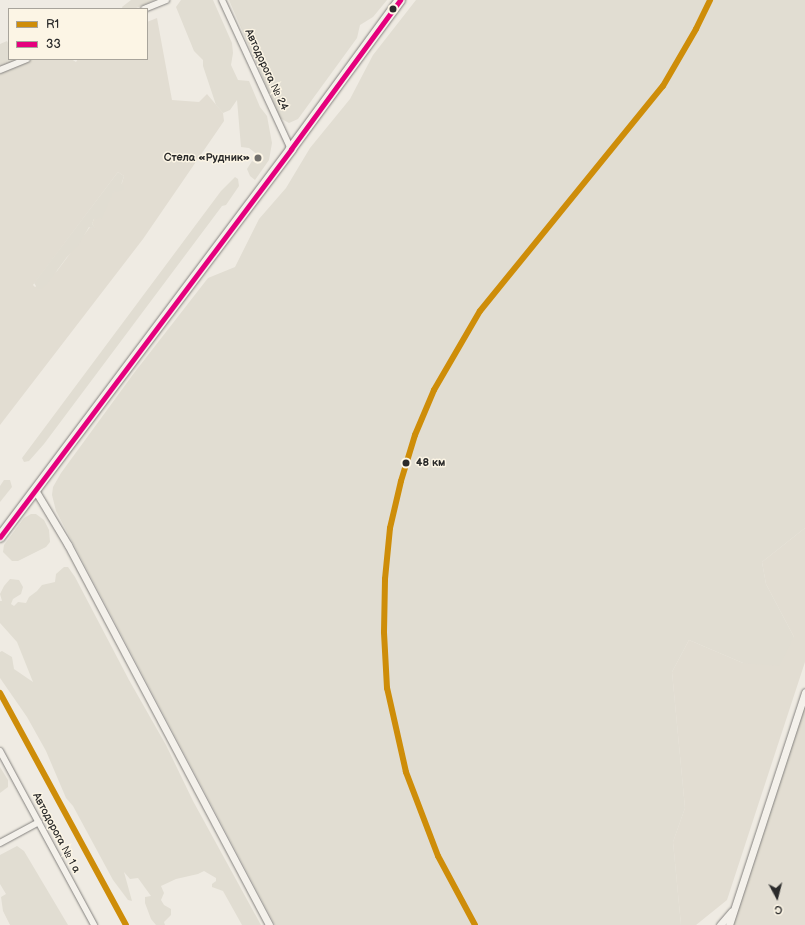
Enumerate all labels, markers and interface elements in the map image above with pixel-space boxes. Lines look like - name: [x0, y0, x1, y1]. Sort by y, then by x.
- unlabelled marker: [388, 4, 398, 14]
- legend: [8, 8, 148, 60]
- text: R1: [46, 17, 59, 32]
- street label: Автодорога № 24: [241, 27, 291, 113]
- text: 33: [46, 37, 61, 52]
- place label: Стела «Рудник»: [164, 151, 250, 165]
- marker: Стела «Рудник»: [253, 153, 263, 163]
- marker: 48 км: [399, 456, 413, 470]
- place label: 48 км: [416, 456, 445, 470]
- street label: Автодорога № 1 а: [29, 791, 83, 875]
- north arrow: [757, 877, 797, 917]
- text: С: [774, 902, 783, 916]

